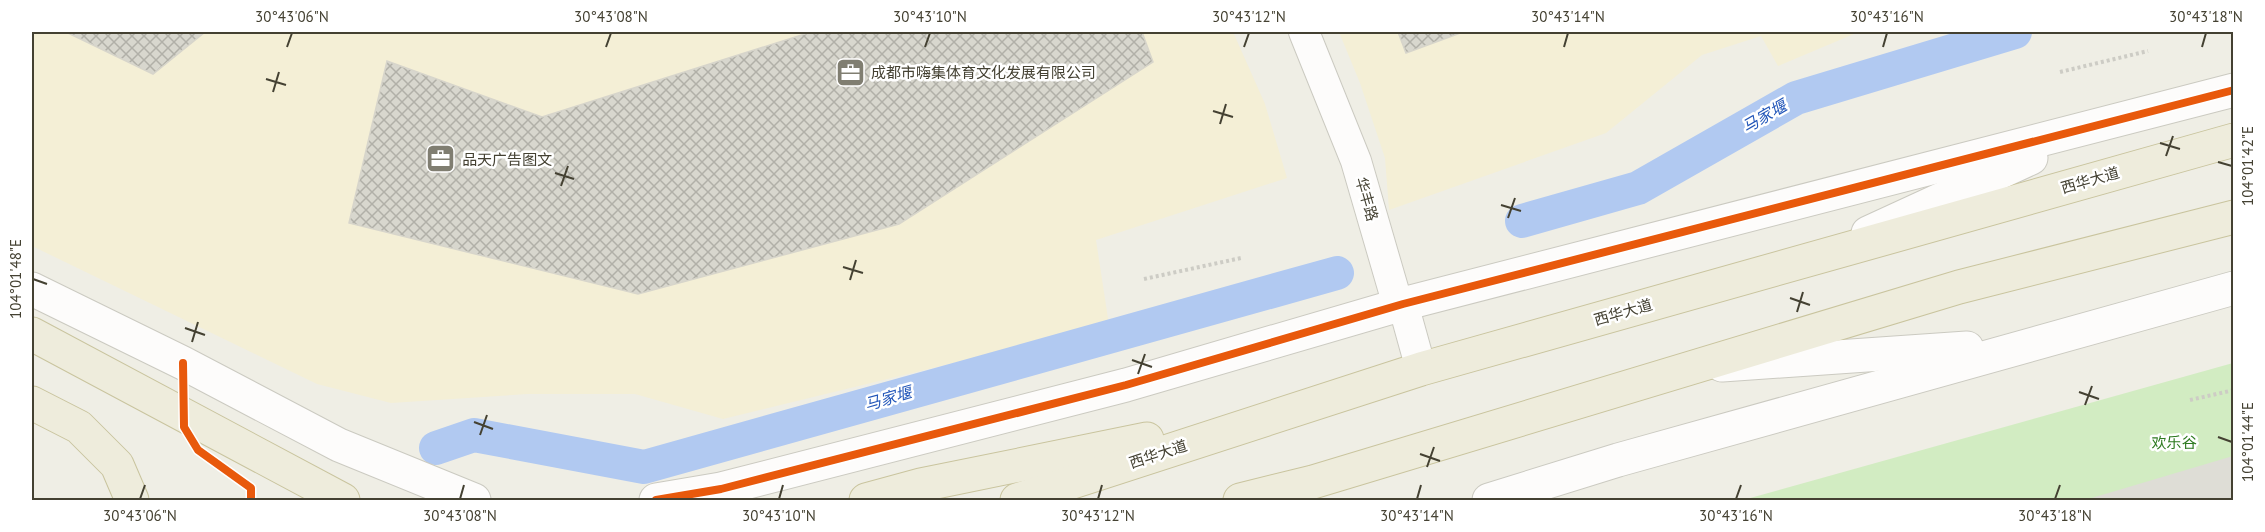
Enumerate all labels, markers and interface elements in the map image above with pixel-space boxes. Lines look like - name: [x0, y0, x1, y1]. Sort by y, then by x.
- text: 30°43'06"N: [255, 7, 329, 26]
- text: 30°43'08"N: [574, 7, 648, 26]
- text: 30°43'10"N: [893, 7, 967, 26]
- text: 30°43'12"N: [1212, 7, 1286, 26]
- text: 30°43'14"N: [1531, 7, 1605, 26]
- text: 30°43'16"N: [1850, 7, 1924, 26]
- text: 30°43'18"N: [2169, 7, 2243, 26]
- office icon: 成都市嗨集体育文化发展有限公司: [834, 56, 866, 88]
- place label: 成都市嗨集体育文化发展有限公司: [871, 63, 1096, 82]
- water label: 马家堰: [1738, 94, 1792, 137]
- text: 104°01'42"E: [2238, 126, 2257, 206]
- office icon: 品天广告图文: [425, 143, 457, 175]
- place label: 品天广告图文: [462, 150, 552, 169]
- street label: 西华大道: [2059, 163, 2121, 197]
- street label: 华丰路: [1352, 175, 1382, 223]
- text: 104°01'48"E: [6, 239, 25, 319]
- street label: 西华大道: [1592, 295, 1654, 329]
- water label: 马家堰: [862, 381, 917, 414]
- text: 104°01'44"E: [2238, 402, 2257, 482]
- park label: 欢乐谷: [2151, 433, 2197, 452]
- street label: 西华大道: [1127, 436, 1189, 472]
- text: 30°43'06"N: [103, 506, 177, 525]
- text: 30°43'08"N: [423, 506, 497, 525]
- text: 30°43'10"N: [742, 506, 816, 525]
- text: 30°43'12"N: [1061, 506, 1135, 525]
- text: 30°43'14"N: [1380, 506, 1454, 525]
- text: 30°43'16"N: [1699, 506, 1773, 525]
- text: 30°43'18"N: [2018, 506, 2092, 525]

